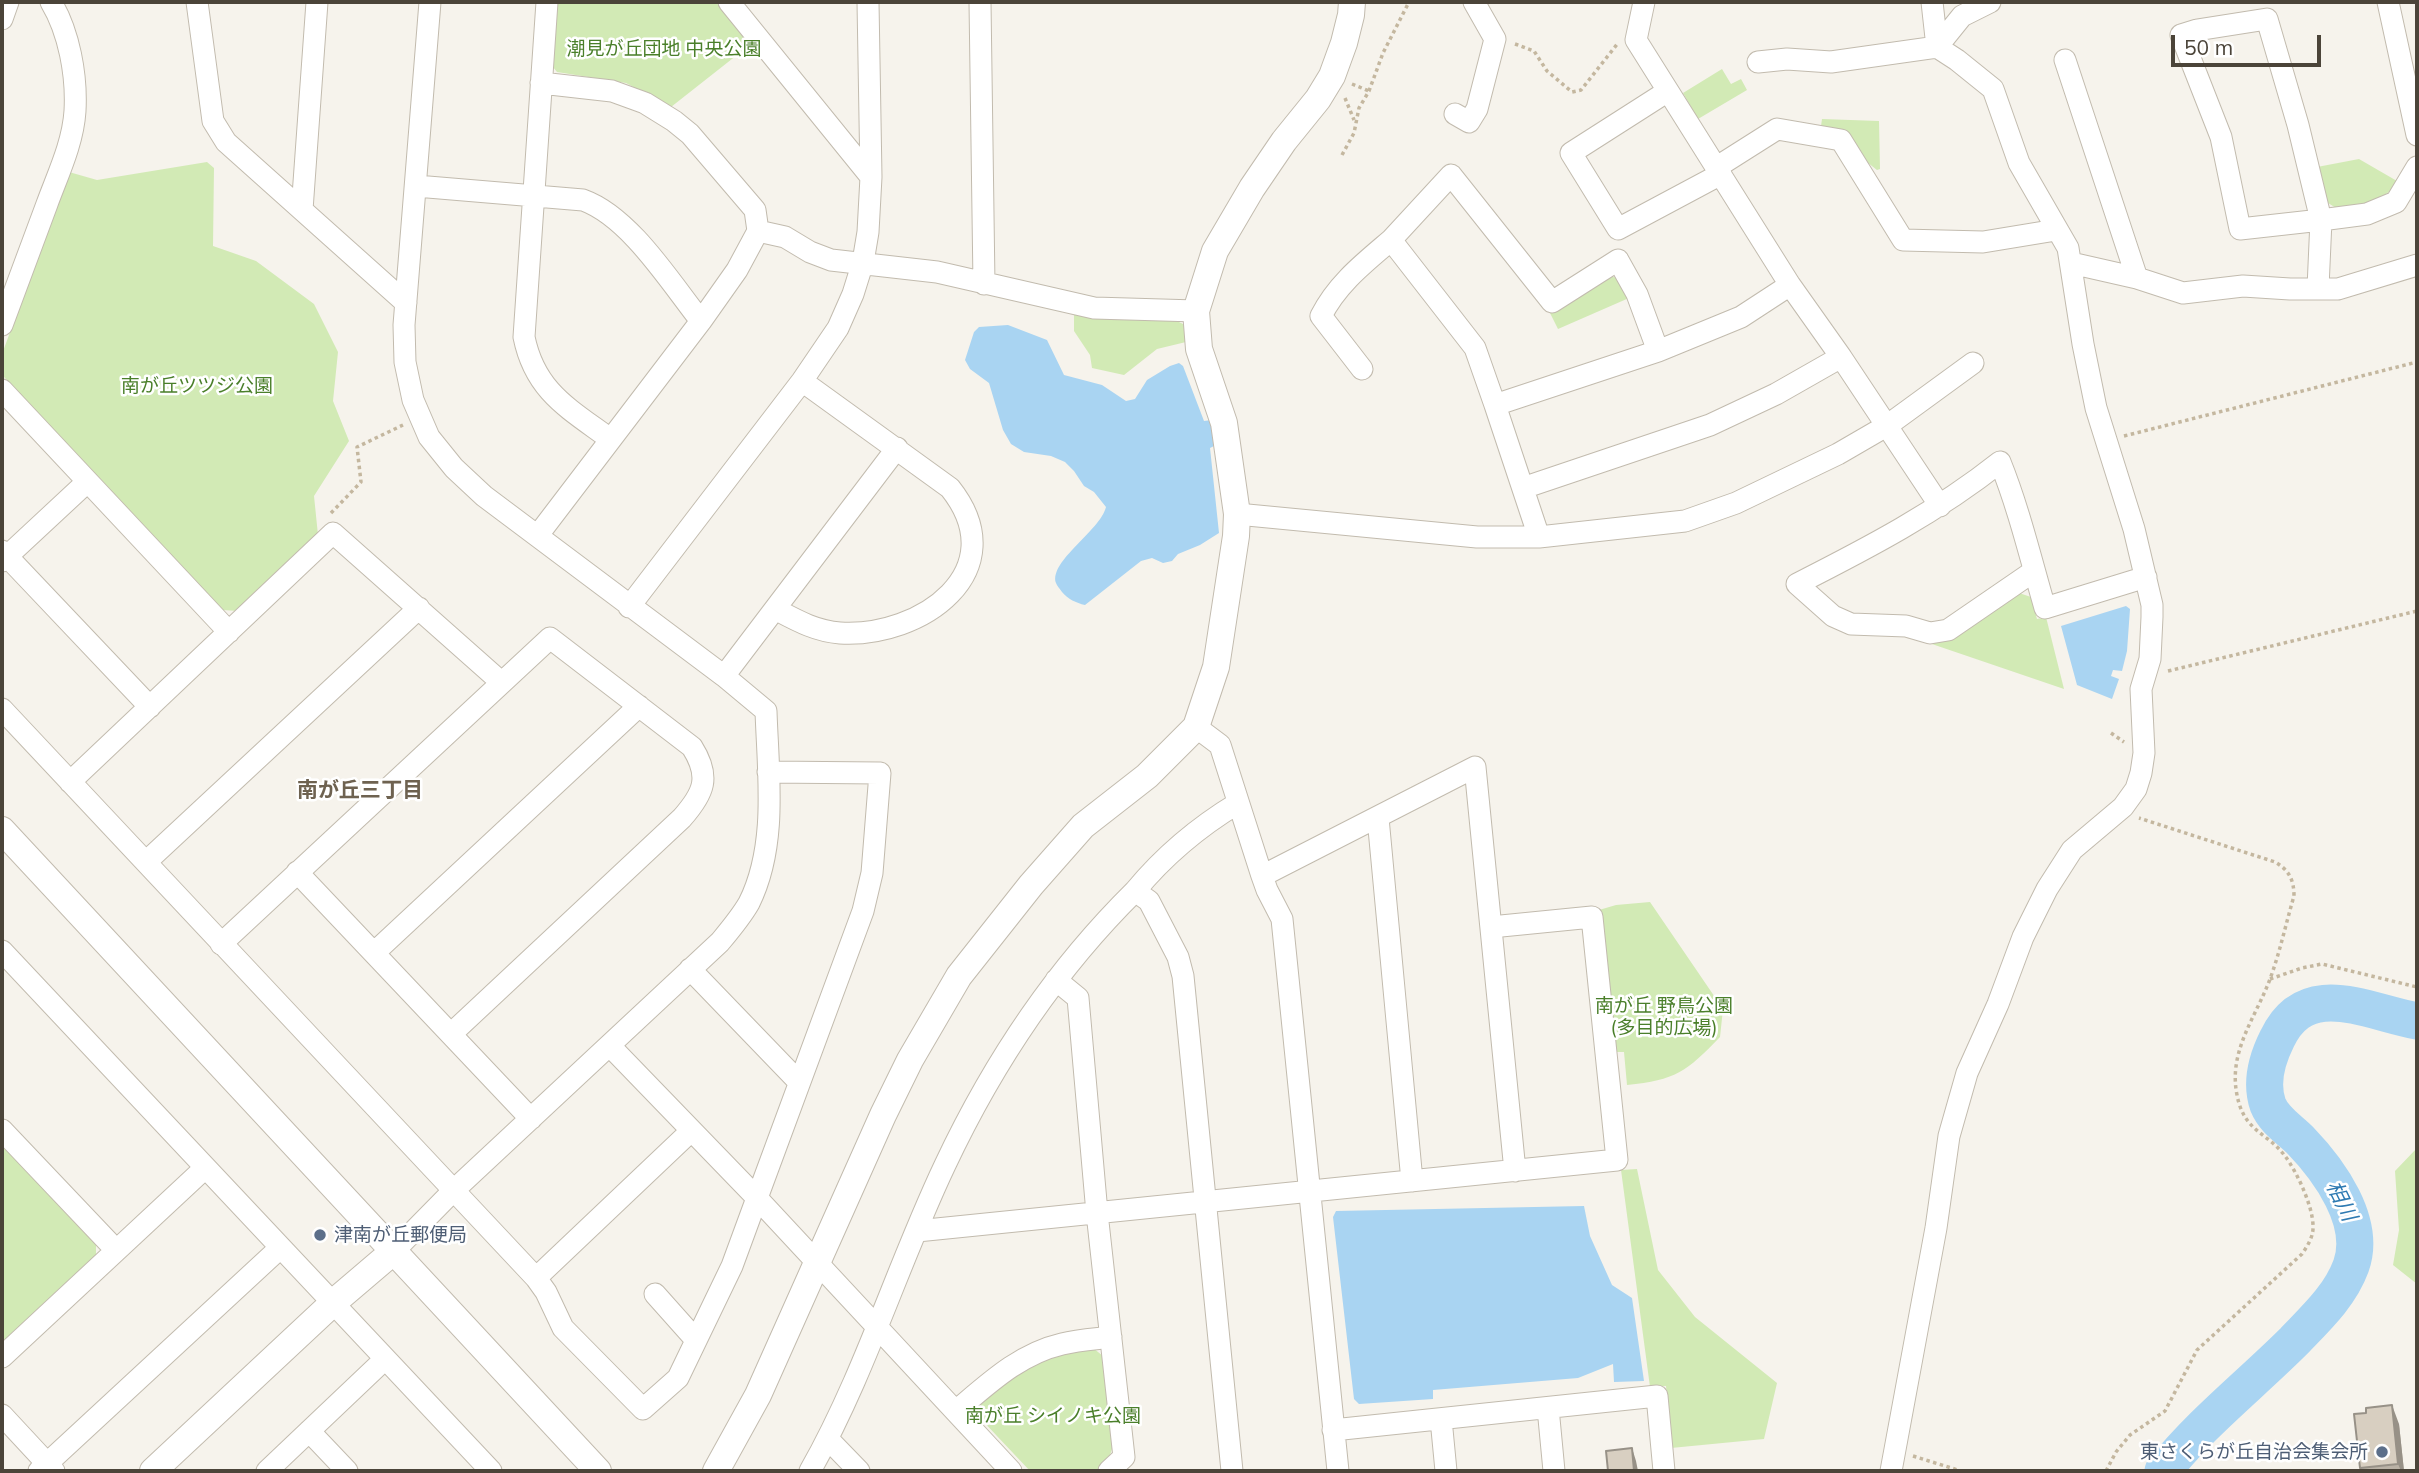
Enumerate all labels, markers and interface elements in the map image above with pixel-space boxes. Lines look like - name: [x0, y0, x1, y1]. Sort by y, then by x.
- scale bar: [2174, 21, 2324, 65]
- text: 50 m: [2184, 34, 2233, 60]
- park label: 潮見が丘団地 中央公園: [567, 38, 761, 60]
- park label: 南が丘ツツジ公園: [121, 375, 273, 397]
- district label: 南が丘三丁目: [297, 778, 423, 804]
- park label: 南が丘 野鳥公園 (多目的広場): [1595, 995, 1733, 1039]
- water label: 相川: [2320, 1177, 2362, 1225]
- place label: 津南が丘郵便局: [334, 1224, 467, 1246]
- marker: 津南が丘郵便局: [312, 1227, 328, 1243]
- park label: 南が丘 シイノキ公園: [965, 1405, 1141, 1427]
- place label: 東さくらが丘自治会集会所: [2140, 1441, 2368, 1463]
- marker: 東さくらが丘自治会集会所: [2374, 1444, 2390, 1460]

